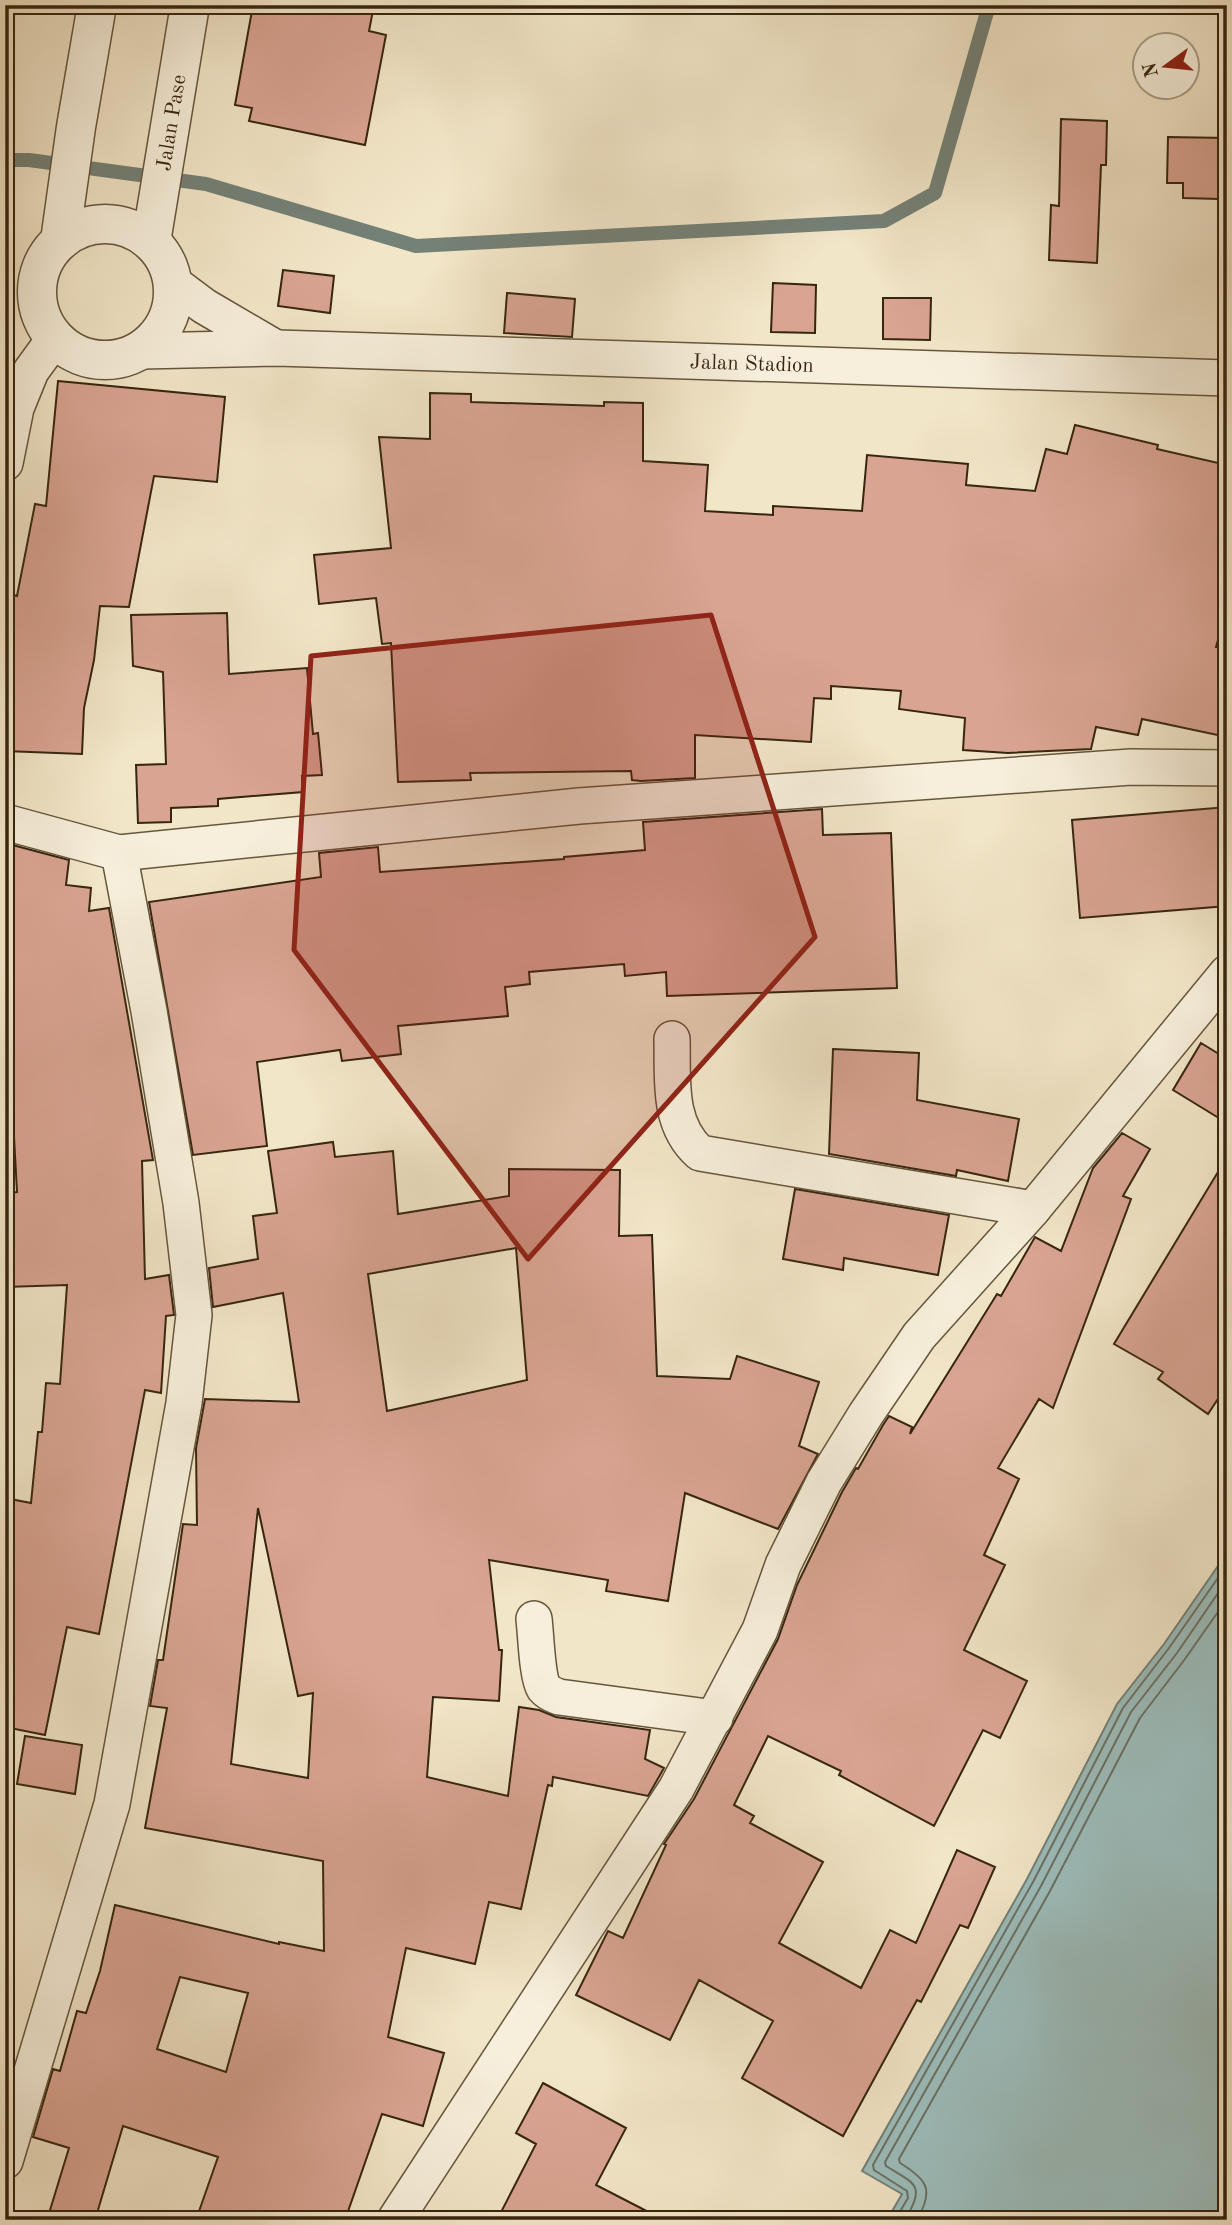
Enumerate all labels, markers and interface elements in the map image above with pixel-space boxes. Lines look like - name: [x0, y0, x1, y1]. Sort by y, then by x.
- north arrow: [1130, 32, 1200, 102]
- text: N: [1141, 60, 1163, 79]
- street label: Jalan Pase: [154, 73, 190, 173]
- street label: Jalan Stadion: [689, 352, 814, 377]

